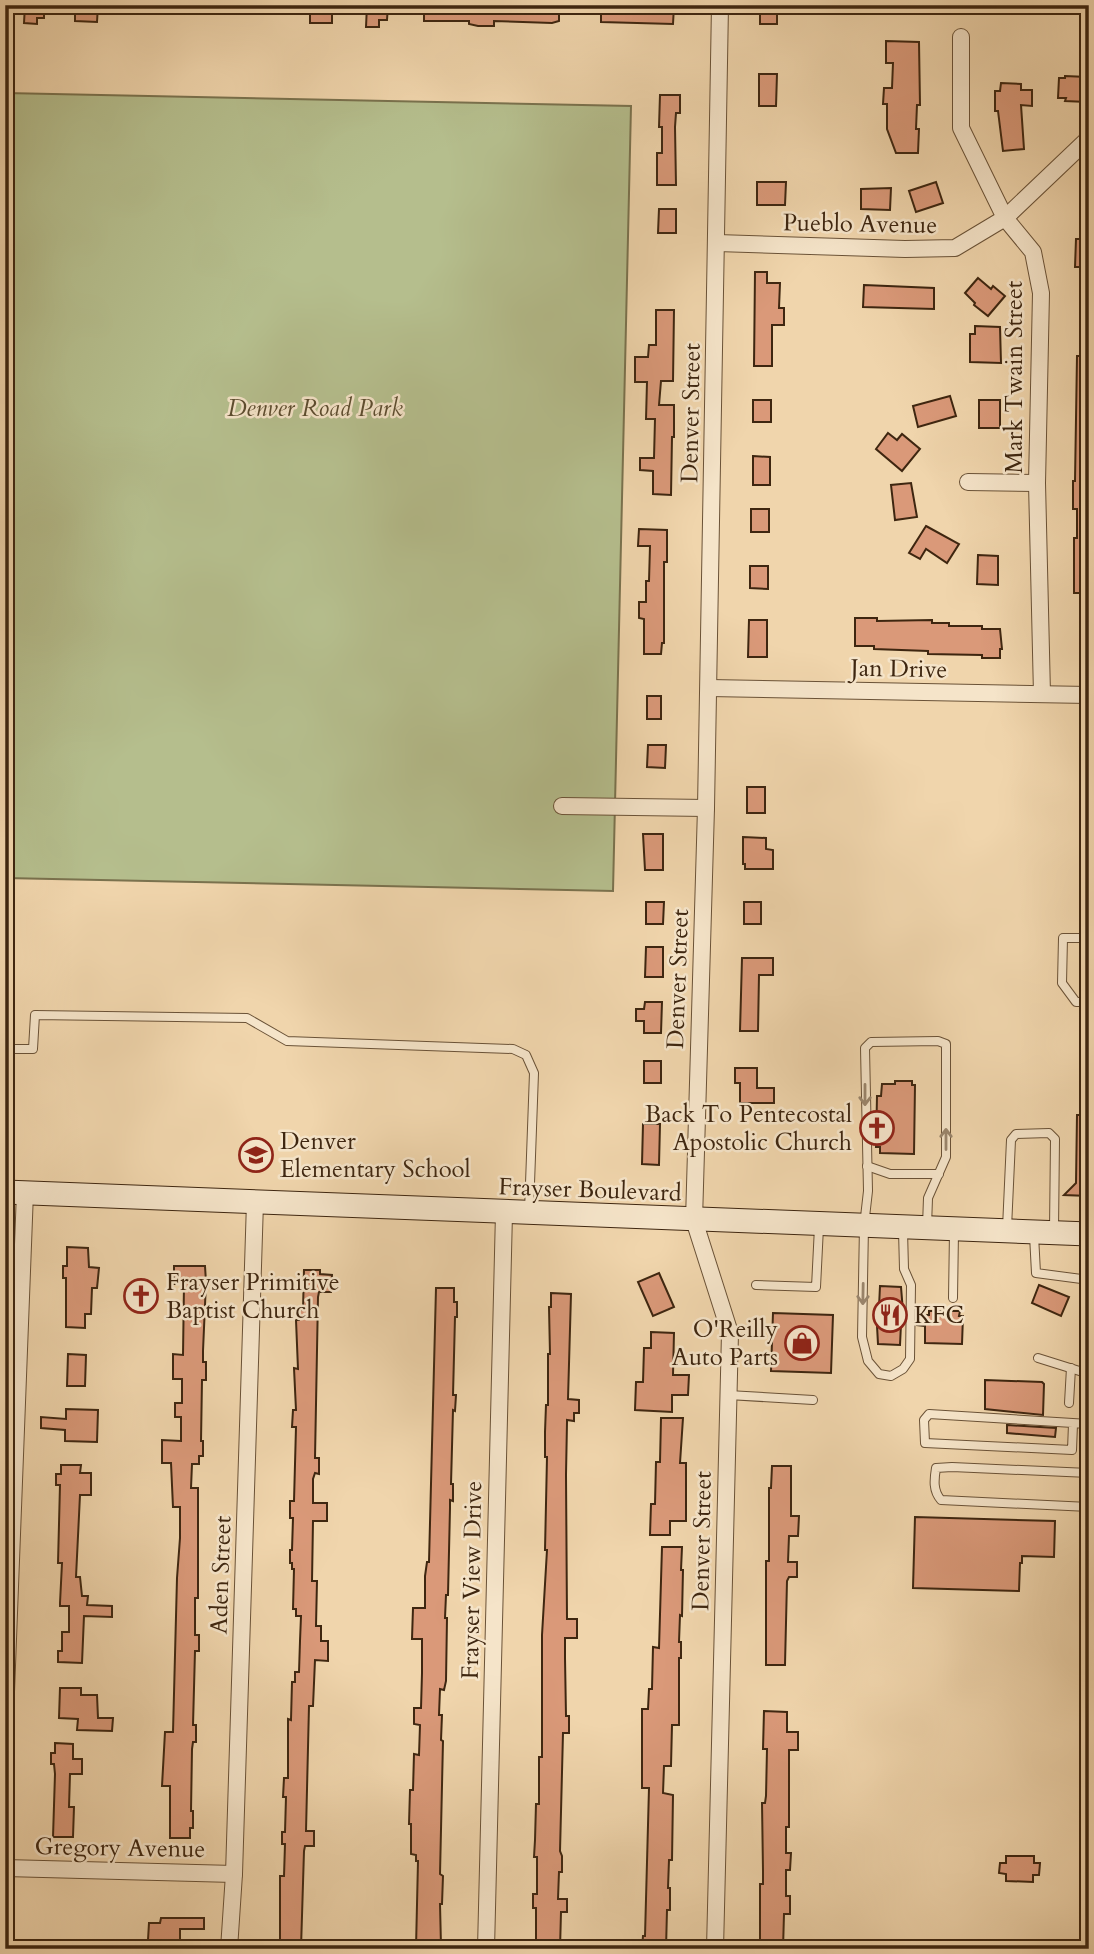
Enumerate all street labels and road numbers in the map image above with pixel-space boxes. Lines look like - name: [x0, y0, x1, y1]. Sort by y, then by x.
- street label: Pueblo Avenue: [782, 206, 938, 242]
- street label: Mark Twain Street: [998, 280, 1031, 473]
- street label: Denver Street: [673, 342, 709, 483]
- street label: Jan Drive: [847, 652, 948, 686]
- street label: Denver Street: [659, 908, 697, 1050]
- street label: Frayser Boulevard: [498, 1170, 682, 1210]
- street label: Denver Street: [684, 1470, 720, 1611]
- street label: Frayser View Drive: [454, 1480, 490, 1680]
- street label: Aden Street: [202, 1515, 240, 1635]
- street label: Gregory Avenue: [34, 1830, 206, 1866]

